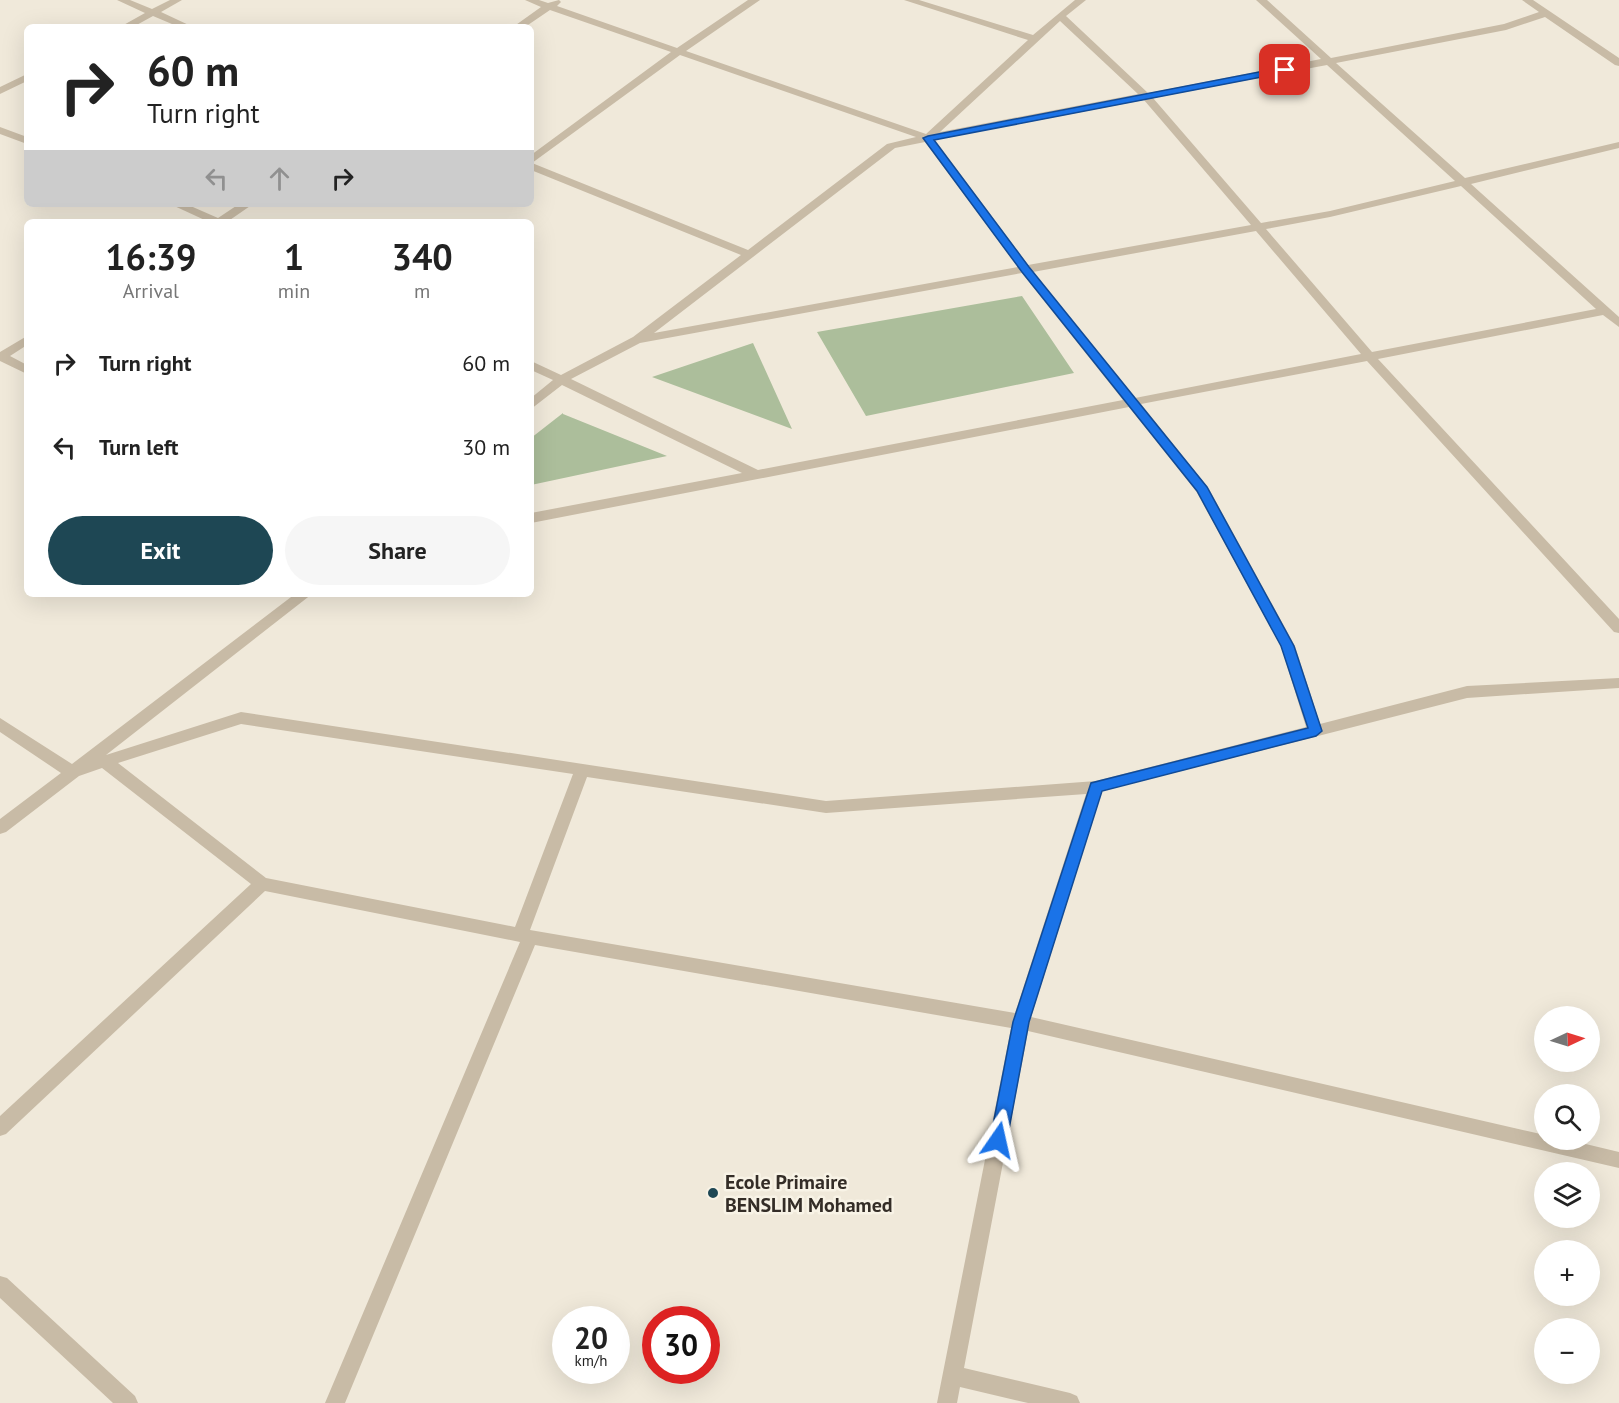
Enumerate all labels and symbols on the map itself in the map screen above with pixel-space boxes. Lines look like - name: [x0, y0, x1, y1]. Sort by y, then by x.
- pin: [1259, 44, 1310, 95]
- north arrow: [1534, 1006, 1600, 1072]
- position arrow: [966, 1108, 1030, 1172]
- place label: Ecole Primaire BENSLIM Mohamed: [725, 1169, 893, 1218]
- marker: Ecole Primaire BENSLIM Mohamed: [706, 1186, 720, 1200]
- speed limit sign: 30: [642, 1306, 720, 1384]

